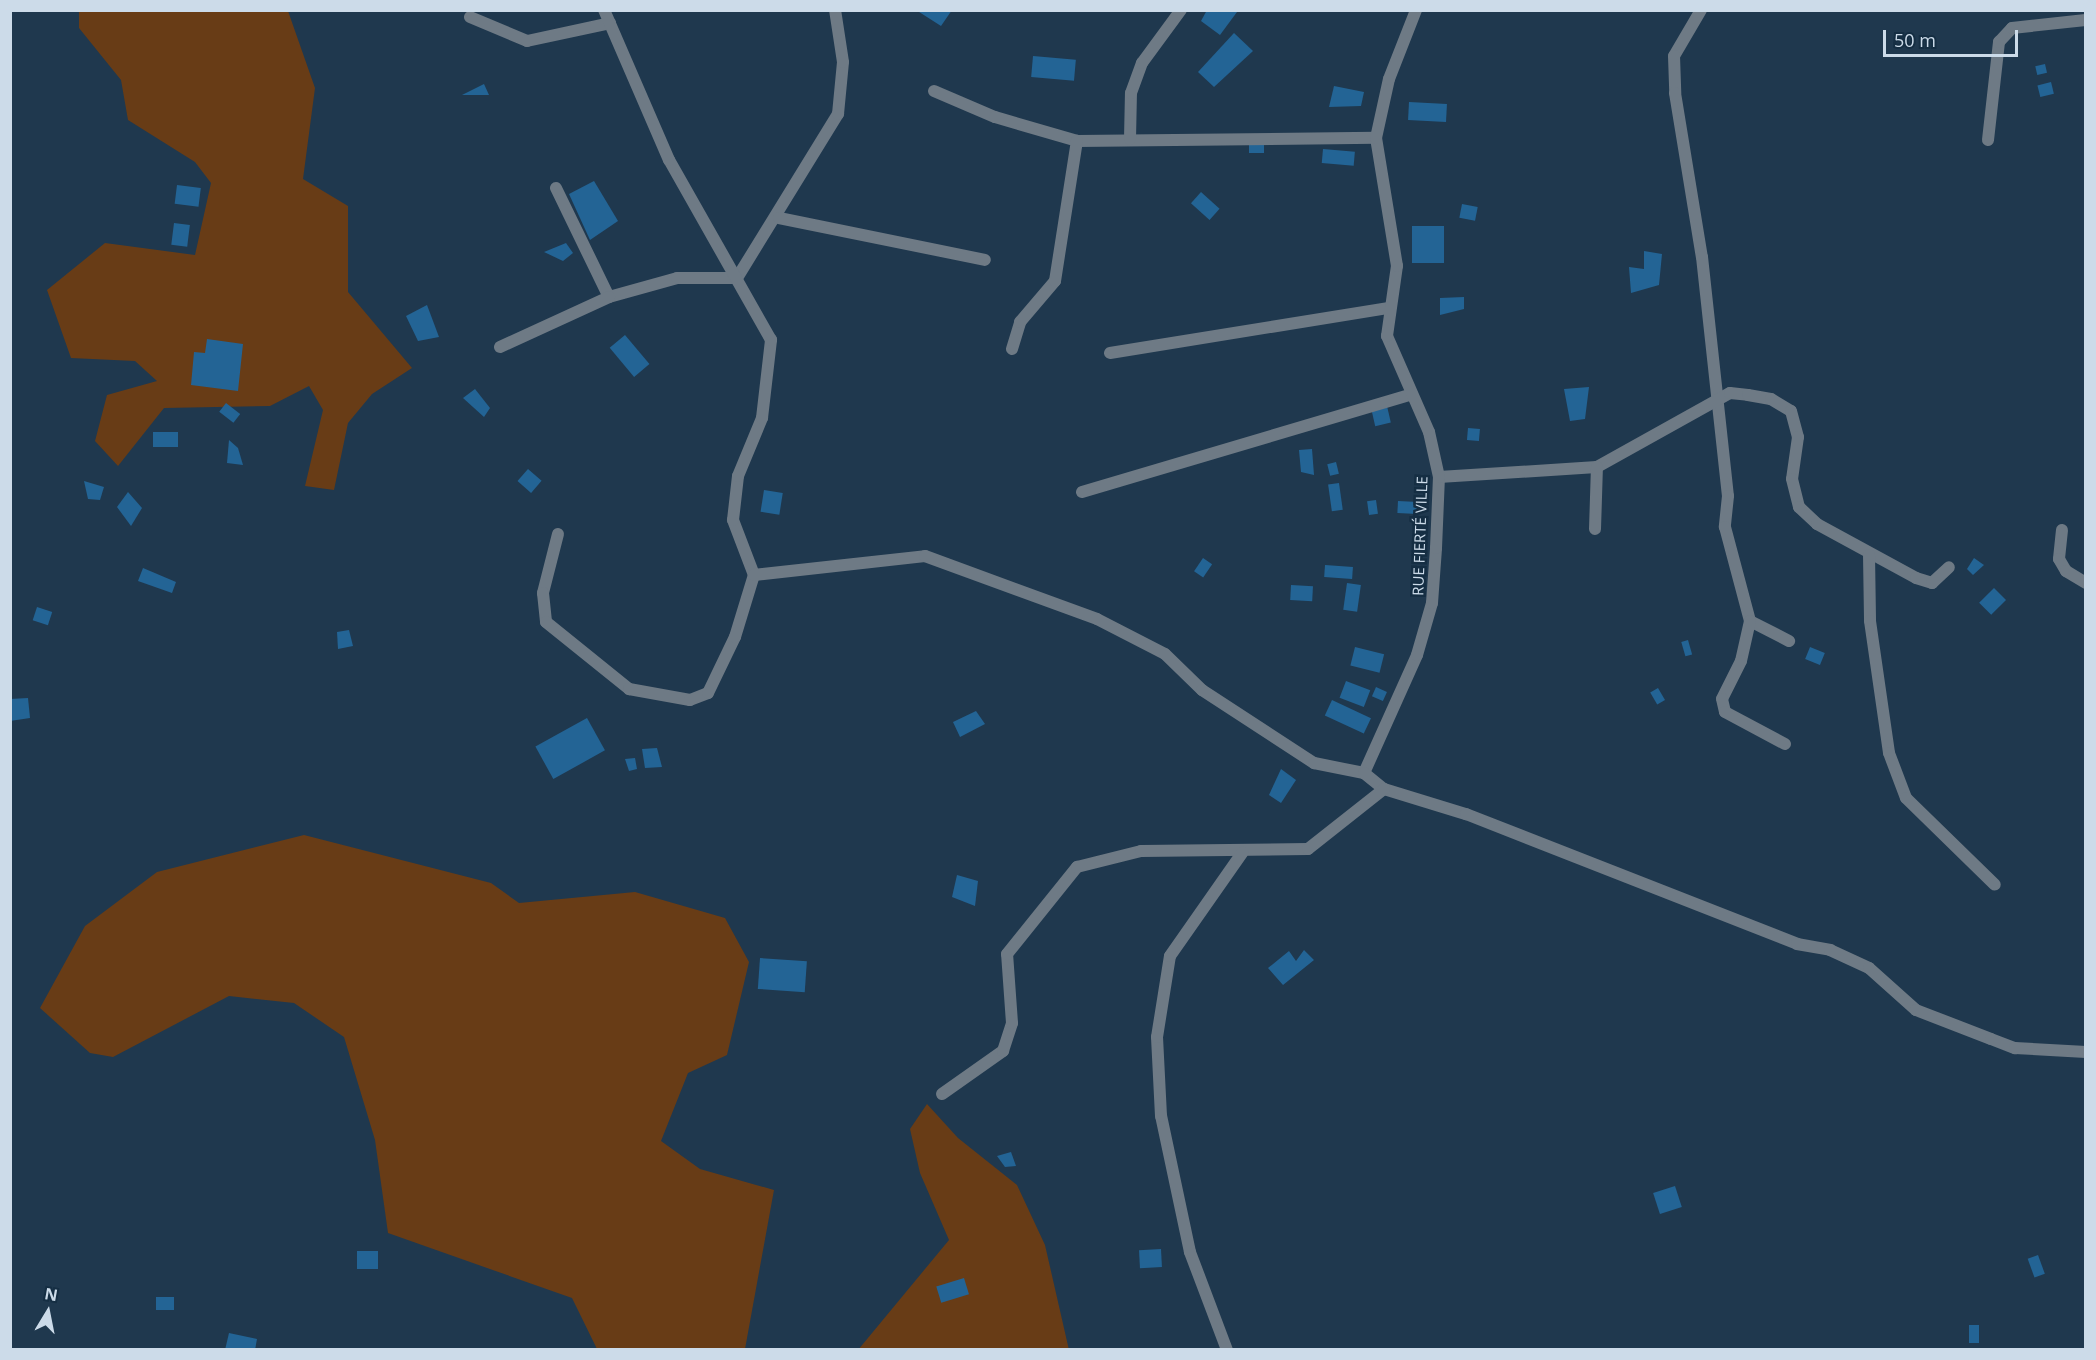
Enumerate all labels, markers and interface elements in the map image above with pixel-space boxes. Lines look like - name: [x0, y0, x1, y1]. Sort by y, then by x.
- scale bar: [1886, 18, 2021, 56]
- text: 50 m: [1894, 28, 1936, 52]
- street label: RUE FIERTÉ VILLE: [1409, 476, 1431, 596]
- north arrow: [18, 1282, 78, 1342]
- text: N: [43, 1282, 59, 1306]

